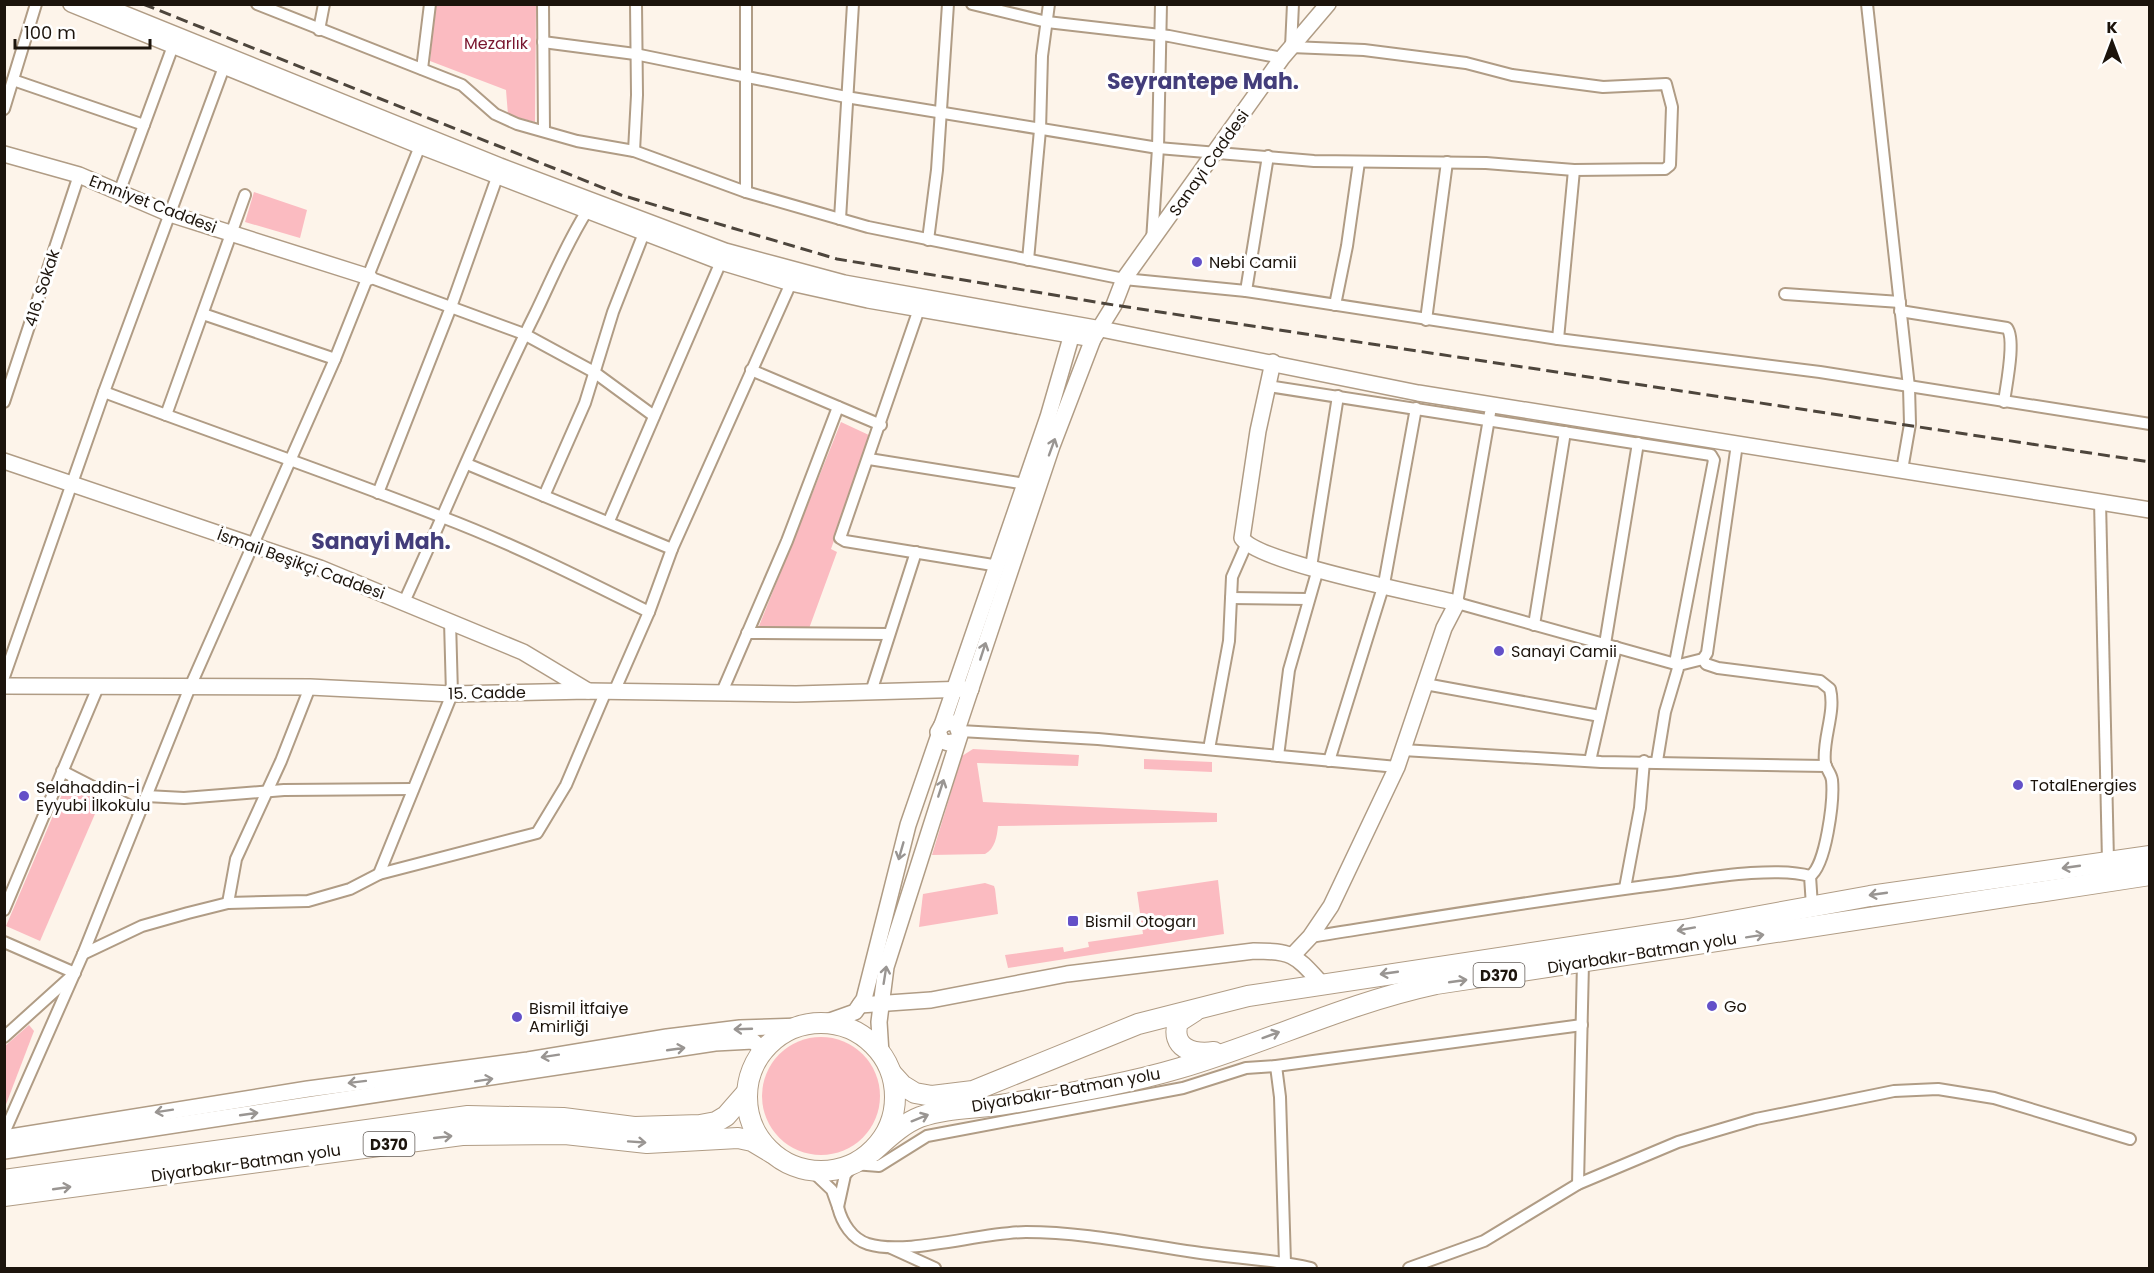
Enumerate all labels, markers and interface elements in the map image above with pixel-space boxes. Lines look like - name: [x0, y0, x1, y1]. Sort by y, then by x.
- scale bar: [15, 12, 150, 50]
- north arrow: [2082, 12, 2142, 72]
- text: K: [2106, 16, 2118, 39]
- text: 100 m: [24, 20, 76, 45]
- park label: Mezarlık: [464, 32, 529, 55]
- district label: Seyrantepe Mah.: [1107, 66, 1299, 97]
- street label: Sanayi Caddesi: [1164, 105, 1254, 221]
- street label: Emniyet Caddesi: [86, 169, 220, 239]
- street label: 416. Sokak: [19, 246, 66, 330]
- place label: Nebi Camii: [1209, 251, 1297, 274]
- marker: Nebi Camii: [1190, 255, 1204, 269]
- one-way arrow: [1047, 438, 1058, 457]
- street label: İsmail Beşikçi Caddesi: [214, 523, 388, 605]
- district label: Sanayi Mah.: [311, 526, 451, 557]
- place label: Sanayi Camii: [1511, 640, 1617, 663]
- one-way arrow: [978, 642, 989, 661]
- marker: Sanayi Camii: [1492, 644, 1506, 658]
- street label: 15. Cadde: [448, 681, 526, 705]
- place label: TotalEnergies: [2030, 774, 2137, 797]
- place label: Selahaddin-İ Eyyubi İlkokulu: [36, 776, 151, 817]
- marker: TotalEnergies: [2011, 778, 2025, 792]
- one-way arrow: [936, 779, 947, 798]
- marker: Selahaddin-İ Eyyubi İlkokulu: [17, 789, 31, 803]
- one-way arrow: [895, 841, 906, 860]
- one-way arrow: [2061, 861, 2081, 872]
- one-way arrow: [1868, 889, 1888, 900]
- place label: Bismil Otogarı: [1085, 910, 1196, 933]
- marker: Bismil Otogarı: [1066, 914, 1080, 928]
- one-way arrow: [1676, 924, 1696, 935]
- street label: Diyarbakır-Batman yolu: [1546, 927, 1738, 979]
- one-way arrow: [1744, 930, 1764, 941]
- road number: D370: [1474, 963, 1524, 987]
- one-way arrow: [879, 965, 890, 985]
- one-way arrow: [1380, 967, 1399, 978]
- one-way arrow: [1448, 975, 1467, 986]
- place label: Go: [1724, 995, 1747, 1018]
- place label: Bismil İtfaiye Amirliği: [529, 997, 629, 1038]
- marker: Go: [1705, 999, 1719, 1013]
- marker: Bismil İtfaiye Amirliği: [510, 1010, 524, 1024]
- one-way arrow: [734, 1023, 754, 1034]
- one-way arrow: [1261, 1028, 1280, 1039]
- one-way arrow: [666, 1043, 686, 1054]
- one-way arrow: [541, 1051, 561, 1062]
- street label: Diyarbakır-Batman yolu: [970, 1062, 1162, 1118]
- one-way arrow: [473, 1074, 493, 1085]
- one-way arrow: [348, 1077, 367, 1088]
- one-way arrow: [155, 1106, 175, 1117]
- one-way arrow: [239, 1109, 259, 1120]
- one-way arrow: [910, 1112, 928, 1123]
- one-way arrow: [433, 1131, 452, 1142]
- road number: D370: [364, 1132, 414, 1156]
- one-way arrow: [627, 1137, 647, 1148]
- street label: Diyarbakır-Batman yolu: [150, 1138, 342, 1188]
- one-way arrow: [52, 1182, 72, 1193]

